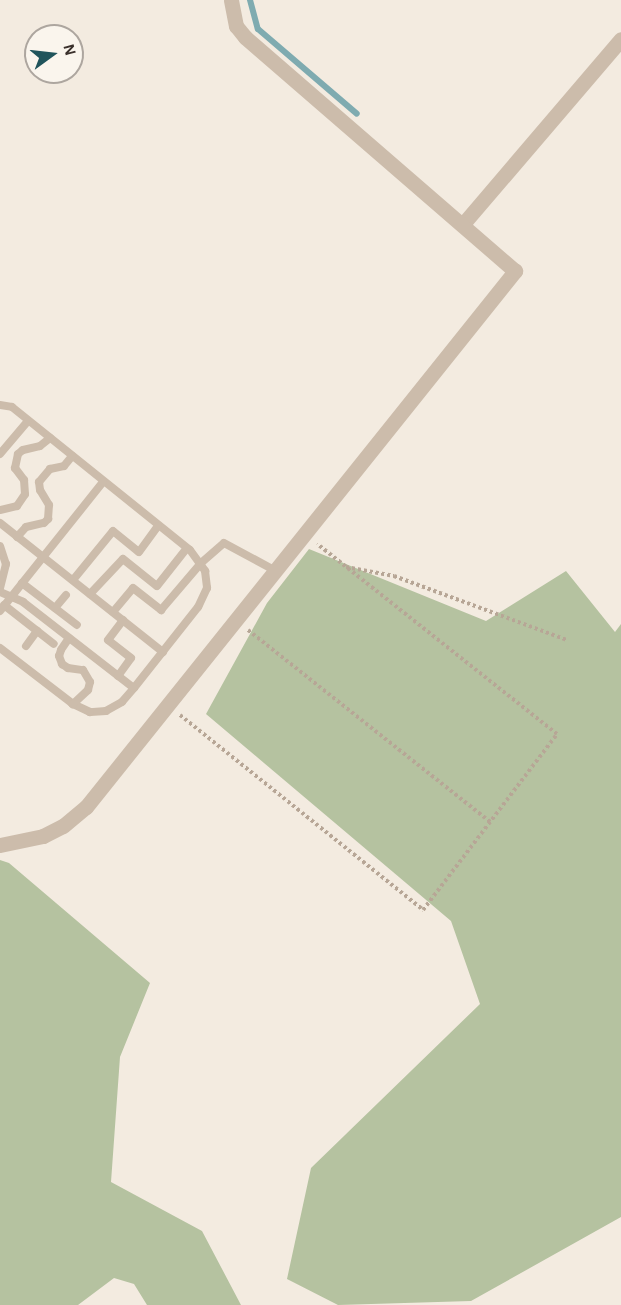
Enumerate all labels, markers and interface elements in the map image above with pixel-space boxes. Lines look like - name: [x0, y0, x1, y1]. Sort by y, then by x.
- north arrow: [24, 24, 84, 84]
- text: N: [60, 42, 79, 57]

